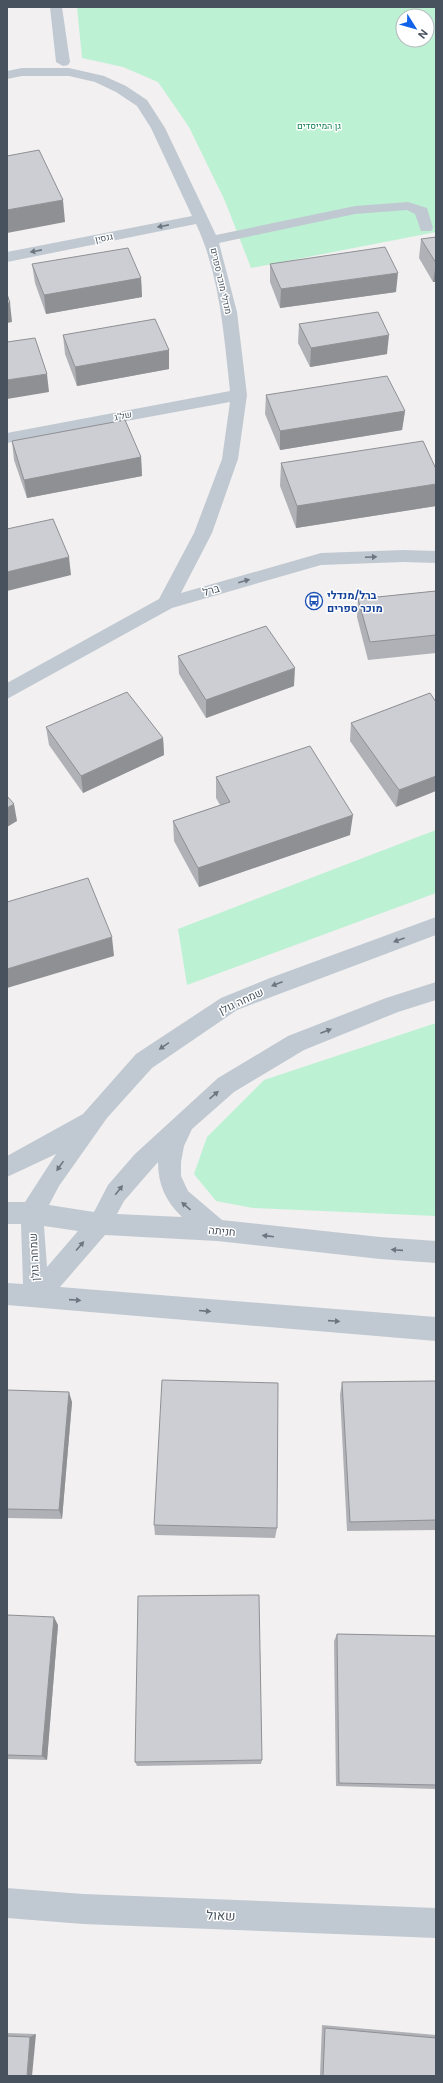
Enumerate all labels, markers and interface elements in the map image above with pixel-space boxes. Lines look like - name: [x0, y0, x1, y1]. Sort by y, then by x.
- north arrow: [395, 8, 435, 48]
- text: N: [415, 27, 431, 41]
- park label: גן המייסדים: [297, 120, 341, 132]
- one-way arrow: [157, 223, 170, 229]
- street label: גנסין: [94, 230, 114, 246]
- street label: מנדלי מוכר ספרים: [208, 247, 235, 316]
- one-way arrow: [30, 249, 42, 255]
- street label: של"ג: [113, 408, 133, 424]
- one-way arrow: [365, 554, 378, 560]
- one-way arrow: [238, 578, 250, 584]
- street label: ברל: [201, 581, 221, 599]
- place label: ברל/מנדלי מוכר ספרים: [327, 588, 383, 615]
- bus stop icon: ברל/מנדלי מוכר ספרים: [304, 591, 324, 611]
- one-way arrow: [393, 937, 405, 943]
- one-way arrow: [271, 982, 283, 988]
- street label: שמחה גולן: [216, 984, 266, 1018]
- one-way arrow: [321, 1027, 333, 1033]
- one-way arrow: [159, 1042, 169, 1050]
- one-way arrow: [209, 1091, 220, 1100]
- one-way arrow: [56, 1161, 64, 1171]
- one-way arrow: [115, 1184, 123, 1195]
- one-way arrow: [181, 1202, 191, 1211]
- street label: חניתה: [208, 1223, 236, 1239]
- one-way arrow: [262, 1232, 274, 1239]
- street label: שמחה גולן: [26, 1233, 42, 1281]
- one-way arrow: [75, 1242, 84, 1251]
- one-way arrow: [391, 1246, 403, 1253]
- one-way arrow: [69, 1297, 81, 1304]
- one-way arrow: [199, 1308, 211, 1314]
- one-way arrow: [328, 1318, 340, 1325]
- street label: שאול: [206, 1906, 236, 1925]

